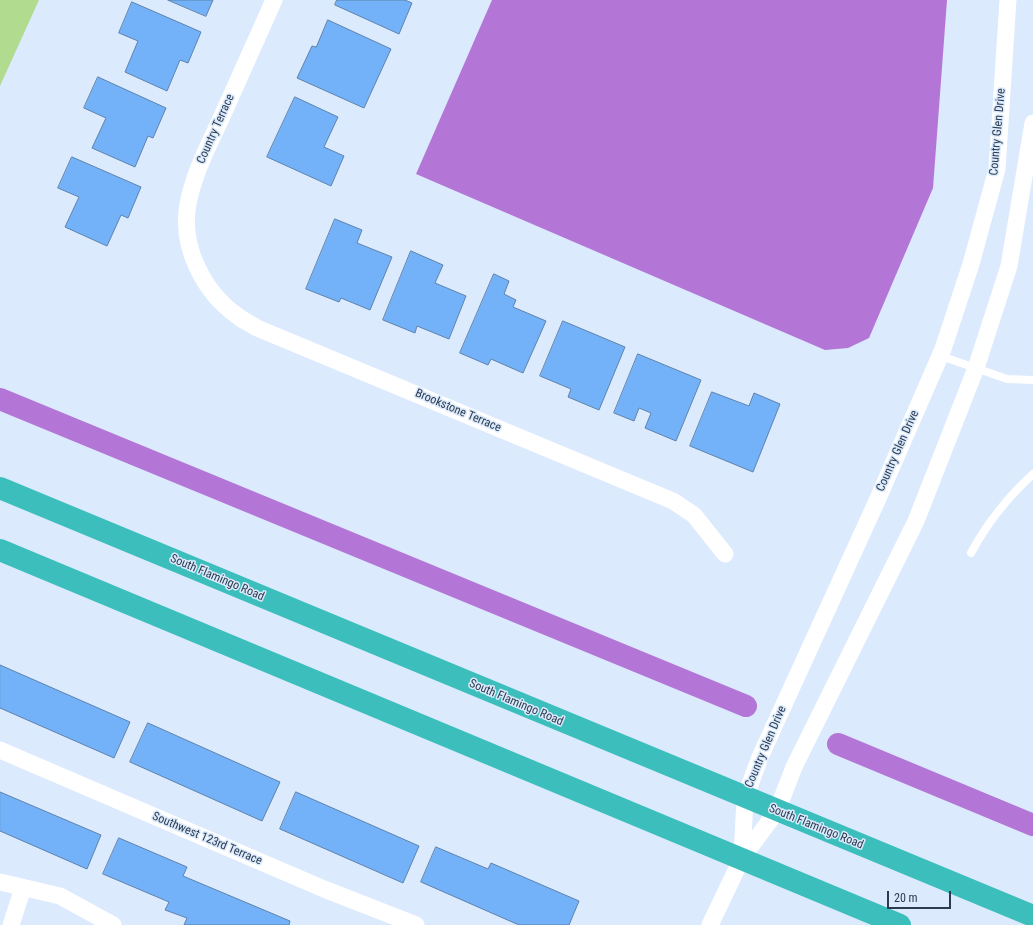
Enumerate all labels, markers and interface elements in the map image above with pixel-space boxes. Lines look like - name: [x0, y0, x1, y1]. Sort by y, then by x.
- street label: Country Glen Drive: [987, 88, 1009, 176]
- street label: Country Terrace: [194, 92, 238, 166]
- street label: Brookstone Terrace: [413, 386, 503, 436]
- street label: Country Glen Drive: [874, 408, 922, 494]
- street label: South Flamingo Road: [168, 552, 266, 604]
- street label: South Flamingo Road: [467, 677, 565, 729]
- street label: Country Glen Drive: [742, 704, 790, 790]
- street label: South Flamingo Road: [767, 801, 865, 853]
- street label: Southwest 123rd Terrace: [150, 809, 264, 869]
- scale bar: [889, 883, 953, 909]
- text: 20 m: [894, 891, 918, 905]

